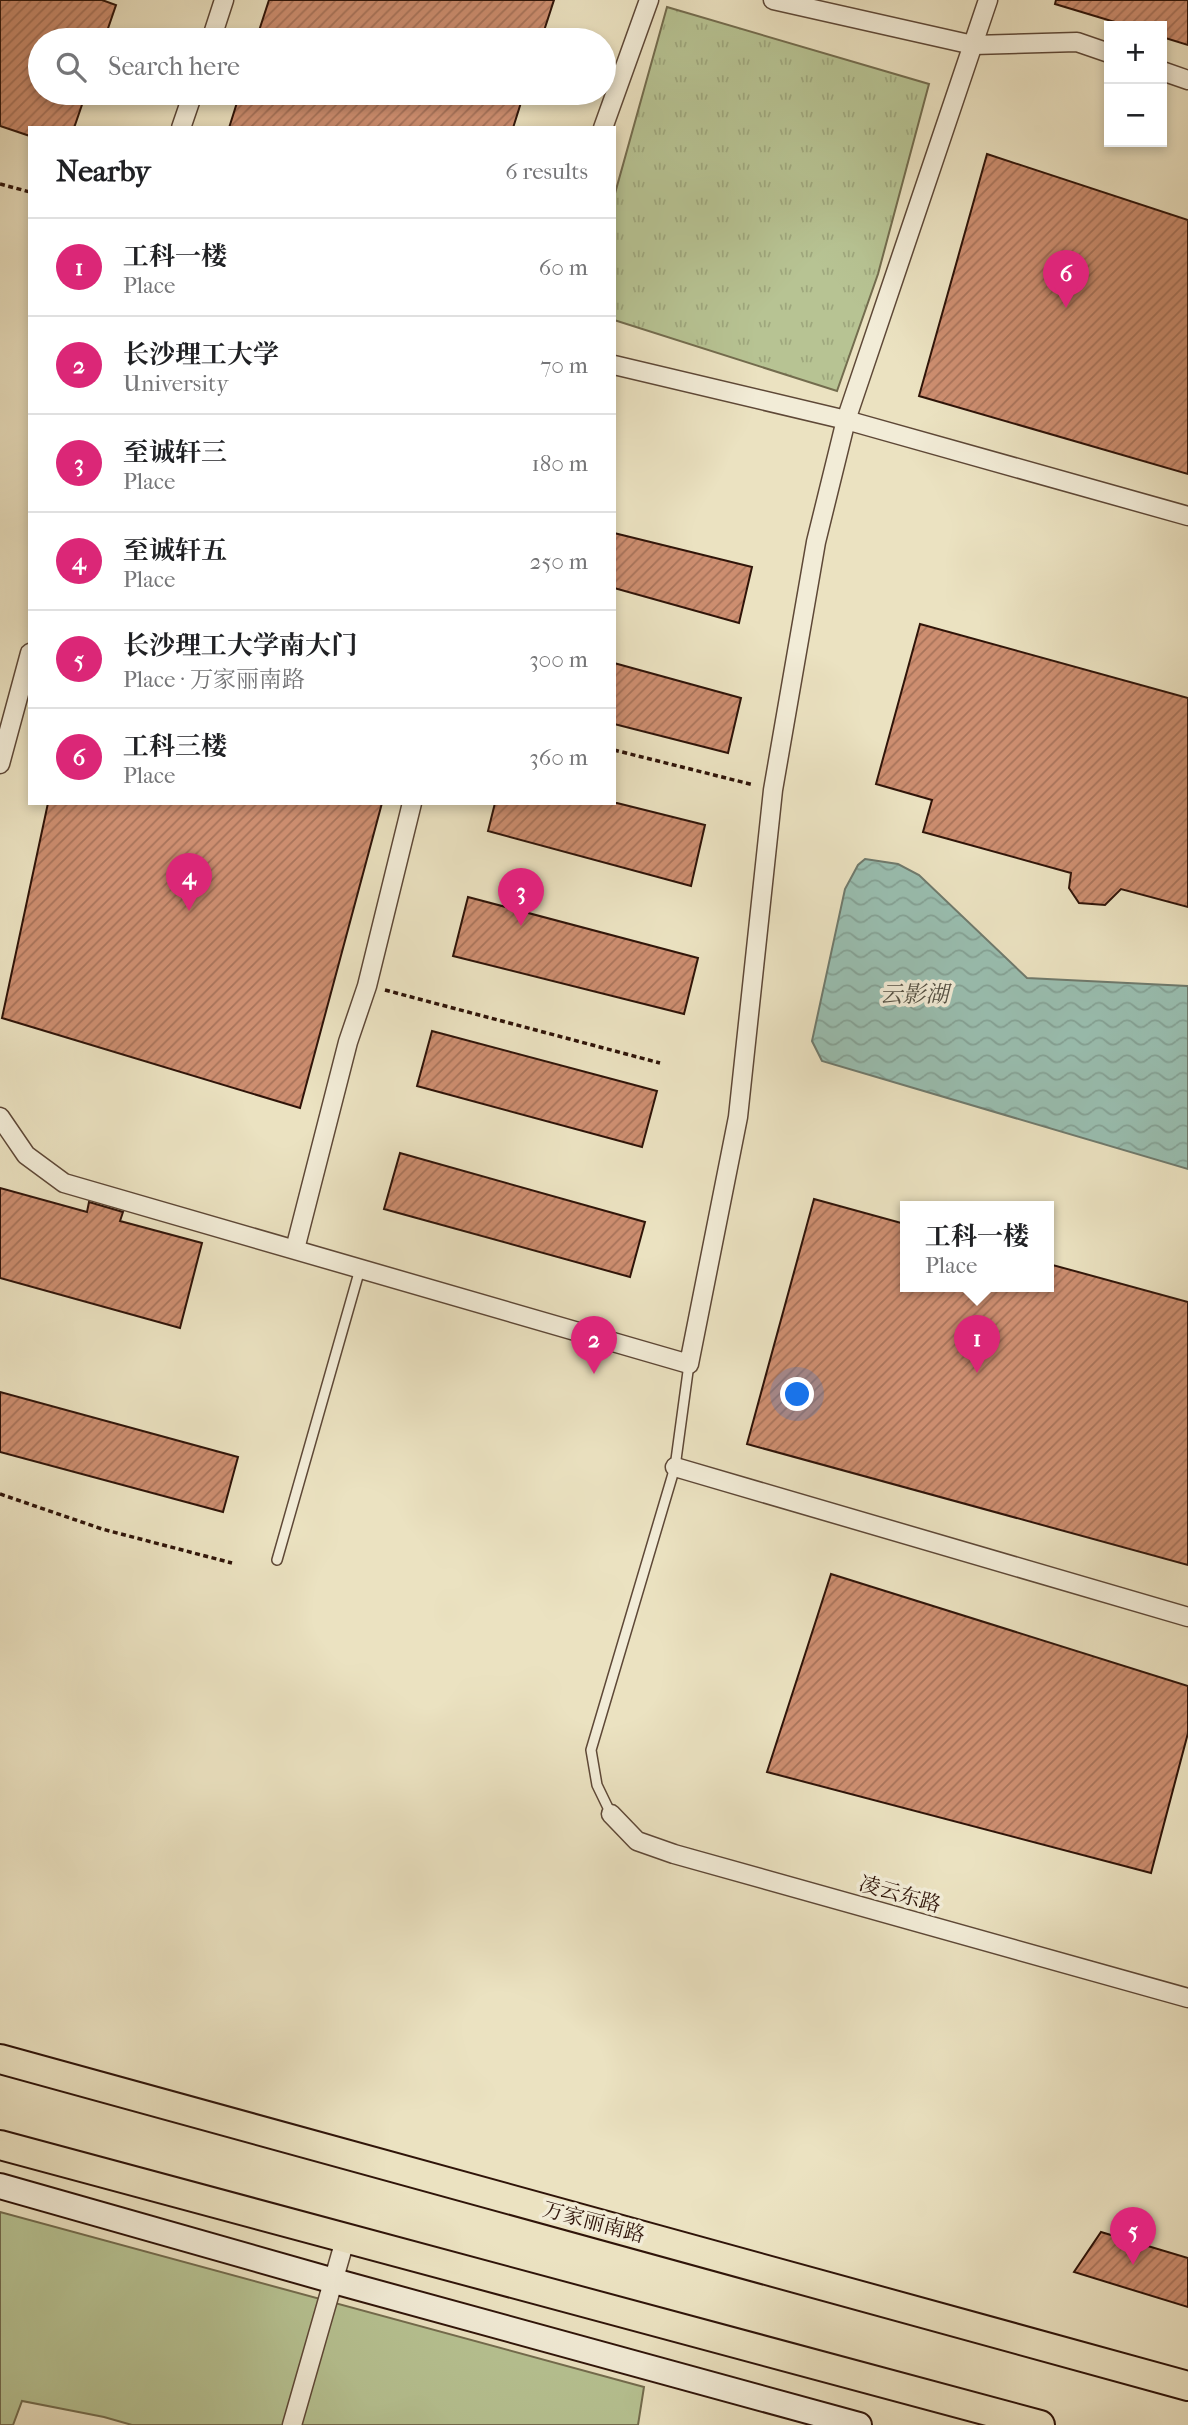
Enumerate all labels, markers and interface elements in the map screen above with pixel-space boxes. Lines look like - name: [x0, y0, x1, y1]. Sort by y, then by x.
- map controls: [1104, 21, 1167, 147]
- button: +: [1104, 21, 1167, 84]
- search box: [28, 28, 616, 105]
- icon: search: [52, 48, 90, 86]
- text: Search here: [108, 51, 240, 82]
- button: −: [1104, 84, 1167, 147]
- text: Nearby: [56, 154, 151, 189]
- text: 6 results: [505, 158, 588, 185]
- text: 工科一楼: [123, 241, 227, 272]
- pin: 6: [1043, 250, 1089, 308]
- text: 1: [75, 254, 83, 281]
- text: 60 m: [539, 254, 588, 281]
- text: Place: [123, 272, 175, 299]
- text: 长沙理工大学: [123, 339, 279, 370]
- text: 2: [73, 352, 85, 379]
- text: 70 m: [540, 352, 588, 379]
- text: University: [123, 370, 228, 397]
- text: 至诚轩三: [123, 437, 227, 468]
- text: 3: [74, 450, 84, 477]
- text: 180 m: [531, 450, 588, 477]
- text: Place: [123, 468, 175, 495]
- text: 至诚轩五: [123, 535, 227, 566]
- text: 4: [72, 548, 86, 575]
- text: 250 m: [530, 548, 588, 575]
- text: Place: [123, 566, 175, 593]
- text: 长沙理工大学南大门: [123, 630, 357, 661]
- text: 5: [74, 646, 84, 673]
- text: 300 m: [529, 646, 588, 673]
- text: Place · 万家丽南路: [123, 666, 305, 693]
- text: 工科三楼: [123, 731, 227, 762]
- text: 6: [73, 744, 85, 771]
- text: 360 m: [529, 744, 588, 771]
- text: Place: [123, 762, 175, 789]
- pin: 4: [166, 853, 212, 911]
- pin: 3: [498, 868, 544, 926]
- water label: 云影湖: [880, 981, 953, 1008]
- popup: [900, 1201, 1054, 1292]
- text: 工科一楼: [925, 1221, 1029, 1252]
- text: Place: [925, 1252, 977, 1279]
- pin: 1: [954, 1315, 1000, 1373]
- pin: 2: [571, 1316, 617, 1374]
- your location: [780, 1377, 814, 1411]
- street label: 凌云东路: [856, 1871, 944, 1917]
- street label: 万家丽南路: [540, 2197, 648, 2247]
- pin: 5: [1110, 2207, 1156, 2265]

